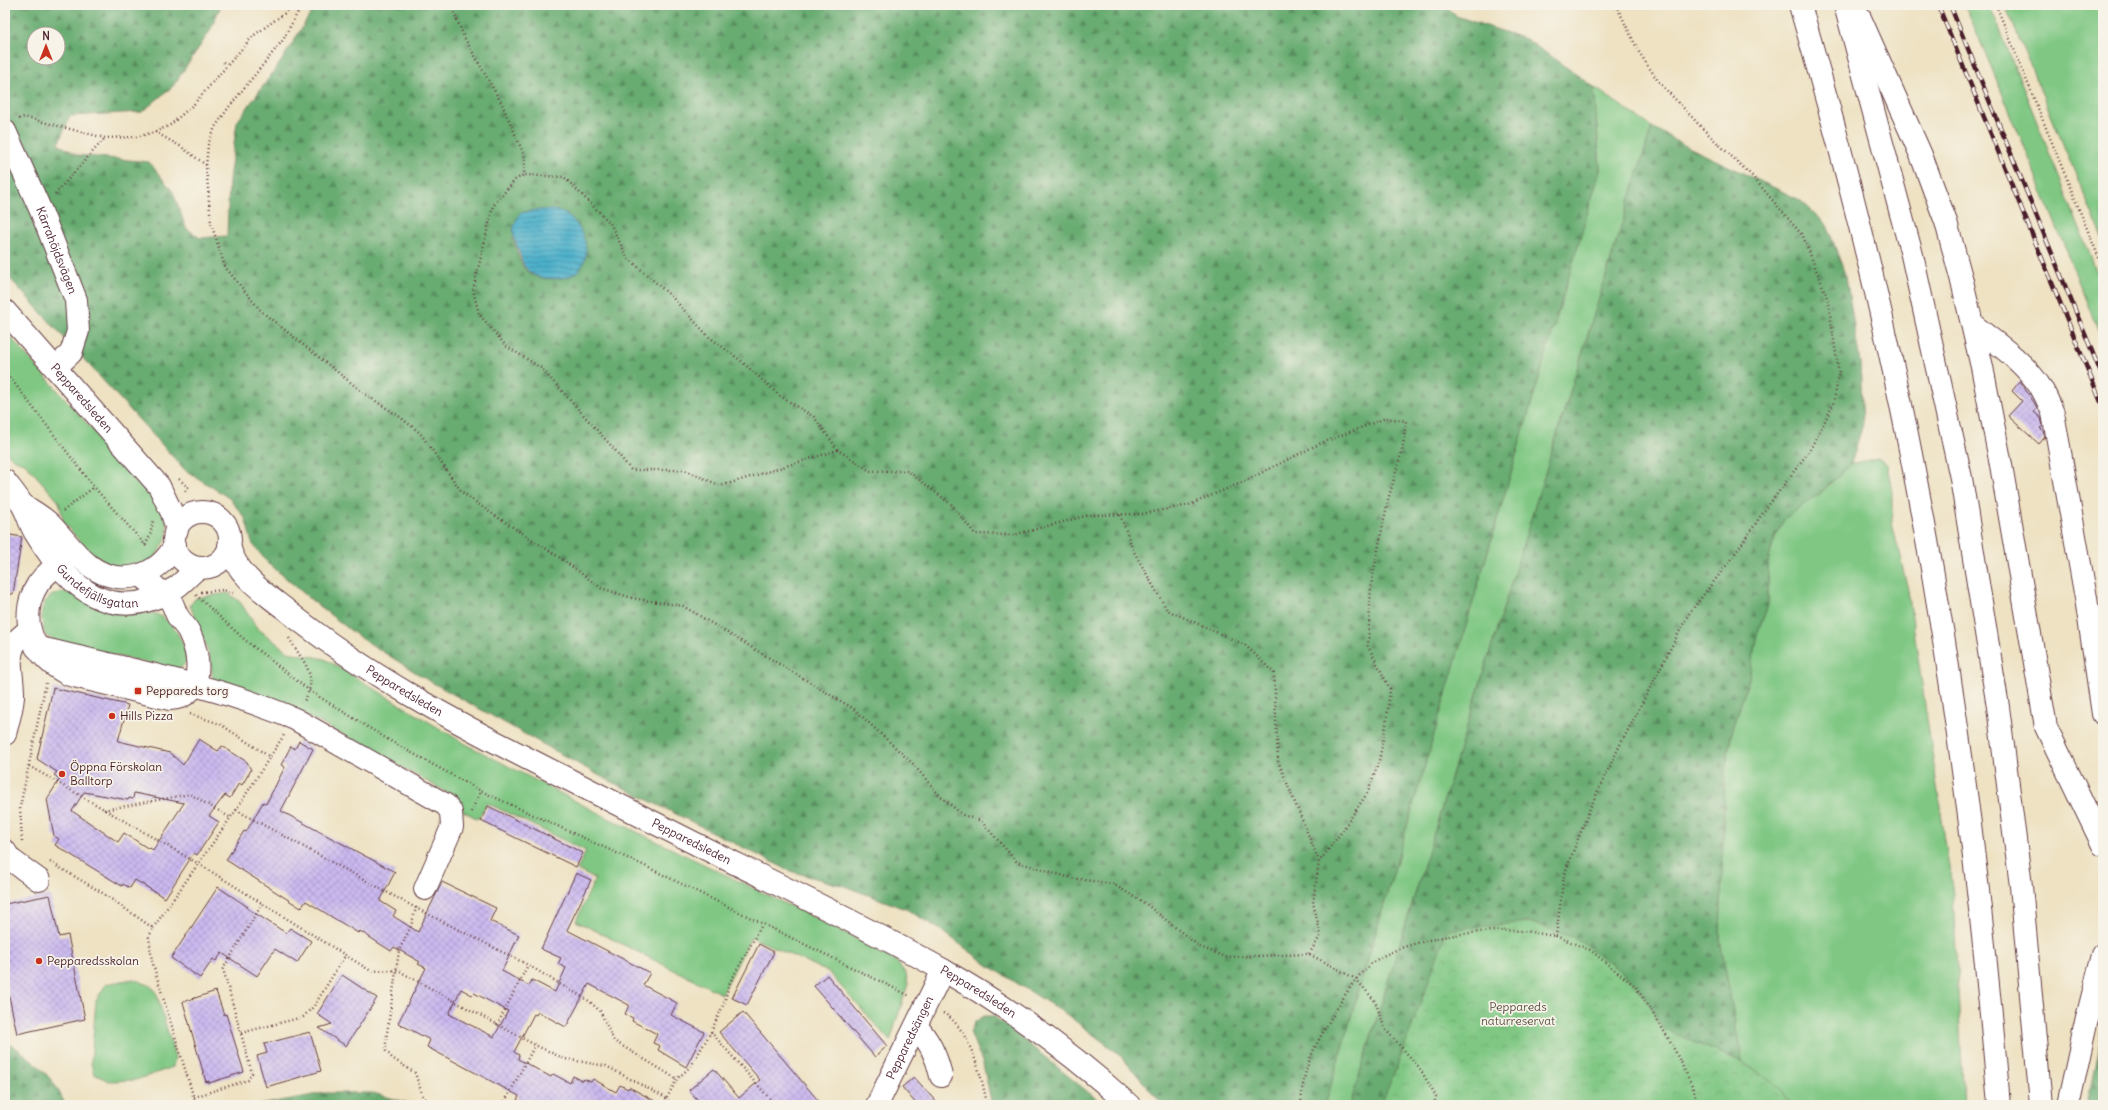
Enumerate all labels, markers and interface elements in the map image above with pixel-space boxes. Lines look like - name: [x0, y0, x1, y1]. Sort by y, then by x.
- north arrow: [26, 26, 66, 66]
- text: N: [42, 29, 50, 43]
- street label: Kärrahöjdsvägen: [33, 204, 81, 296]
- street label: Pepparedsleden: [48, 360, 116, 435]
- street label: Gundefjällsgatan: [53, 561, 139, 611]
- street label: Pepparedsleden: [363, 662, 446, 719]
- place label: Peppareds torg: [146, 683, 228, 698]
- marker: Peppareds torg: [133, 686, 143, 696]
- place label: Hills Pizza: [120, 708, 173, 723]
- marker: Hills Pizza: [107, 711, 117, 721]
- place label: Öppna Förskolan Balltorp: [70, 759, 162, 788]
- marker: Öppna Förskolan Balltorp: [57, 769, 67, 779]
- street label: Pepparedsleden: [649, 815, 734, 867]
- place label: Pepparedsskolan: [47, 953, 139, 968]
- marker: Pepparedsskolan: [34, 956, 44, 966]
- street label: Pepparedsleden: [938, 962, 1020, 1021]
- street label: Pepparedsängen: [883, 993, 936, 1082]
- park label: Peppareds naturreservat: [1481, 999, 1555, 1028]

